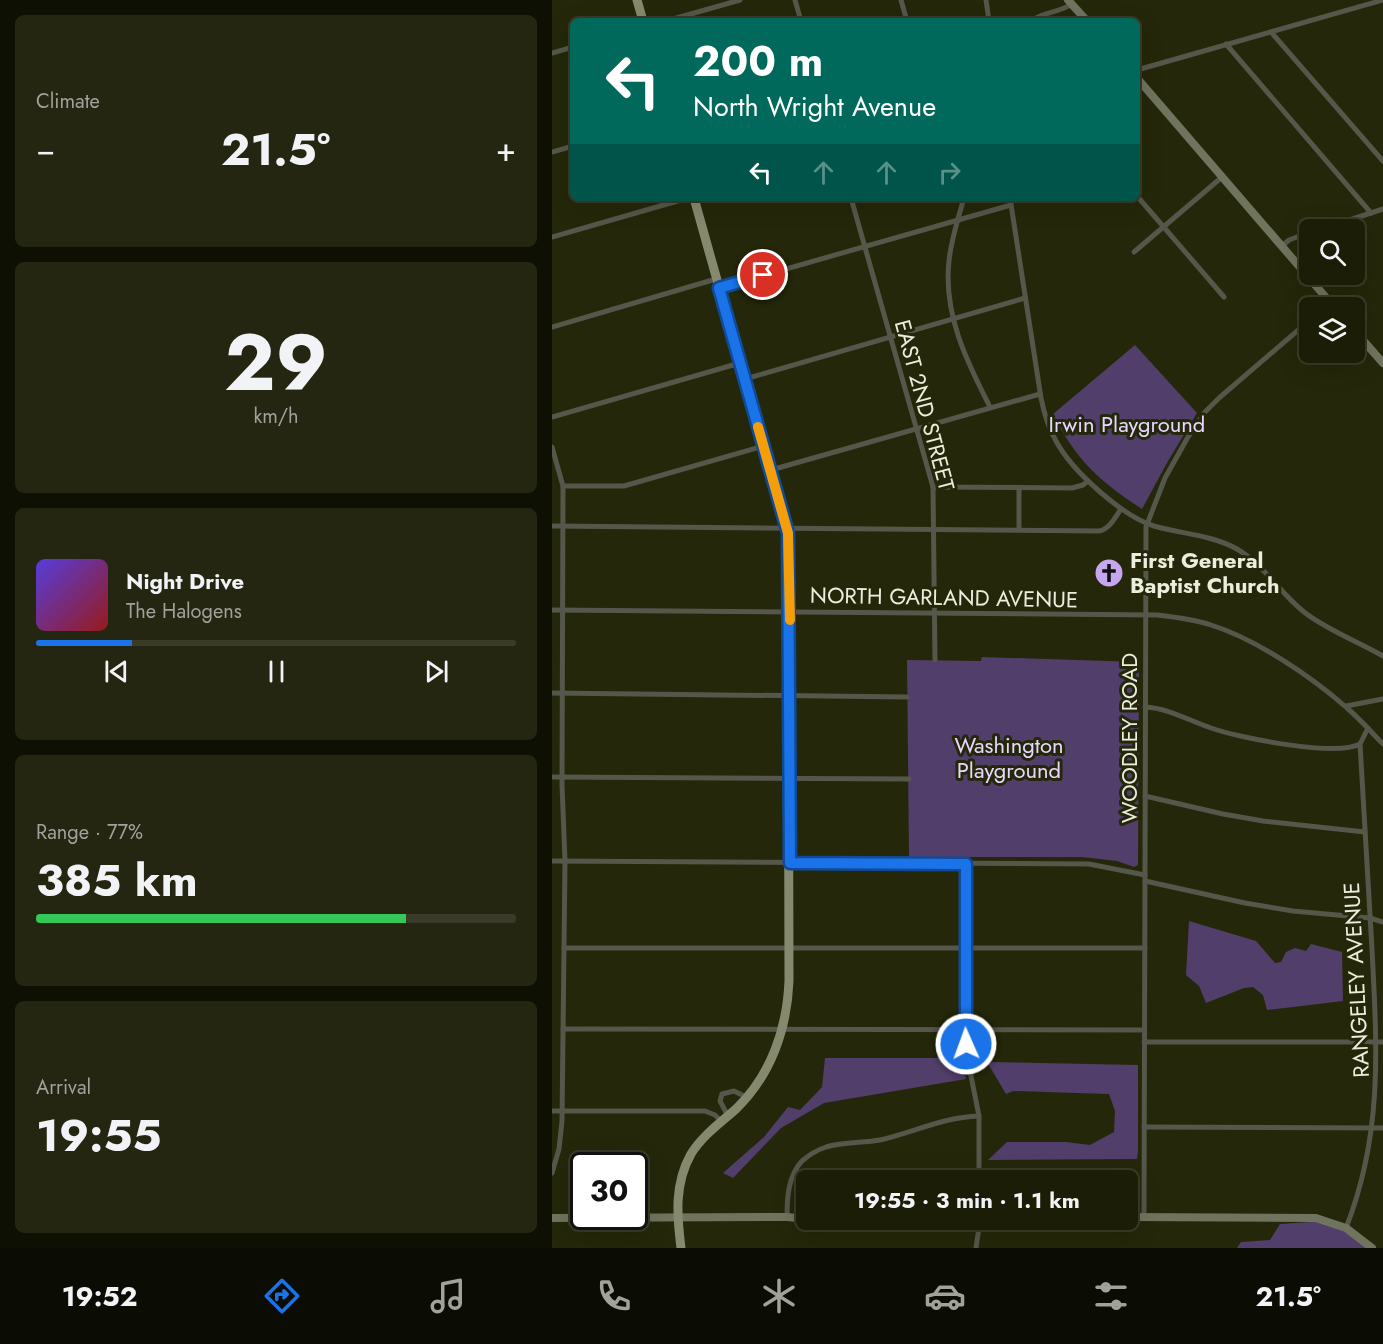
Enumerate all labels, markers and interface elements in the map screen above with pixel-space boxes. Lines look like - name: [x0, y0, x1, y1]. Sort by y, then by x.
- text: 200 m: [693, 31, 823, 92]
- icon: left: [594, 42, 672, 120]
- text: Climate: [36, 87, 100, 116]
- text: North Wright Avenue: [693, 87, 936, 126]
- text: 21.5°: [221, 117, 330, 182]
- text: −: [36, 126, 55, 173]
- text: +: [496, 126, 516, 173]
- icon: left: [744, 156, 777, 189]
- icon: ahead: [807, 156, 840, 189]
- icon: ahead: [870, 156, 903, 189]
- icon: right: [933, 156, 966, 189]
- map controls: [1299, 219, 1365, 363]
- button: search: [1299, 219, 1365, 285]
- pin: [737, 249, 788, 300]
- icon: arrive: [746, 258, 779, 291]
- button: layers: [1299, 297, 1365, 363]
- text: 29: [224, 307, 328, 419]
- street label: EAST 2ND STREET: [887, 316, 963, 495]
- text: km/h: [253, 402, 299, 431]
- park label: Irwin Playground: [1049, 408, 1205, 440]
- place label: First General Baptist Church: [1130, 544, 1279, 601]
- church icon: First General Baptist Church: [1093, 557, 1125, 589]
- text: Night Drive: [126, 565, 244, 597]
- street label: NORTH GARLAND AVENUE: [810, 579, 1078, 615]
- text: The Halogens: [126, 597, 242, 626]
- street label: WOODLEY ROAD: [1113, 653, 1145, 823]
- icon: previous: [100, 655, 133, 688]
- icon: pause: [260, 655, 293, 688]
- icon: next: [420, 655, 453, 688]
- park label: Washington Playground: [954, 729, 1064, 786]
- text: Range · 77%: [36, 818, 143, 847]
- text: 385 km: [36, 848, 198, 913]
- street label: RANGELEY AVENUE: [1335, 881, 1377, 1079]
- position arrow: [934, 1012, 998, 1076]
- text: Arrival: [36, 1073, 91, 1102]
- text: 19:55: [36, 1103, 162, 1168]
- speed limit sign: 30: [570, 1152, 648, 1230]
- text: 19:55 · 3 min · 1.1 km: [854, 1184, 1080, 1216]
- icon: directions: [261, 1275, 303, 1317]
- icon: music: [427, 1275, 469, 1317]
- icon: phone: [593, 1275, 635, 1317]
- icon: climate: [758, 1275, 800, 1317]
- icon: car: [924, 1275, 966, 1317]
- icon: filters: [1090, 1275, 1132, 1317]
- text: 19:52: [62, 1277, 138, 1316]
- text: 21.5°: [1256, 1277, 1321, 1316]

